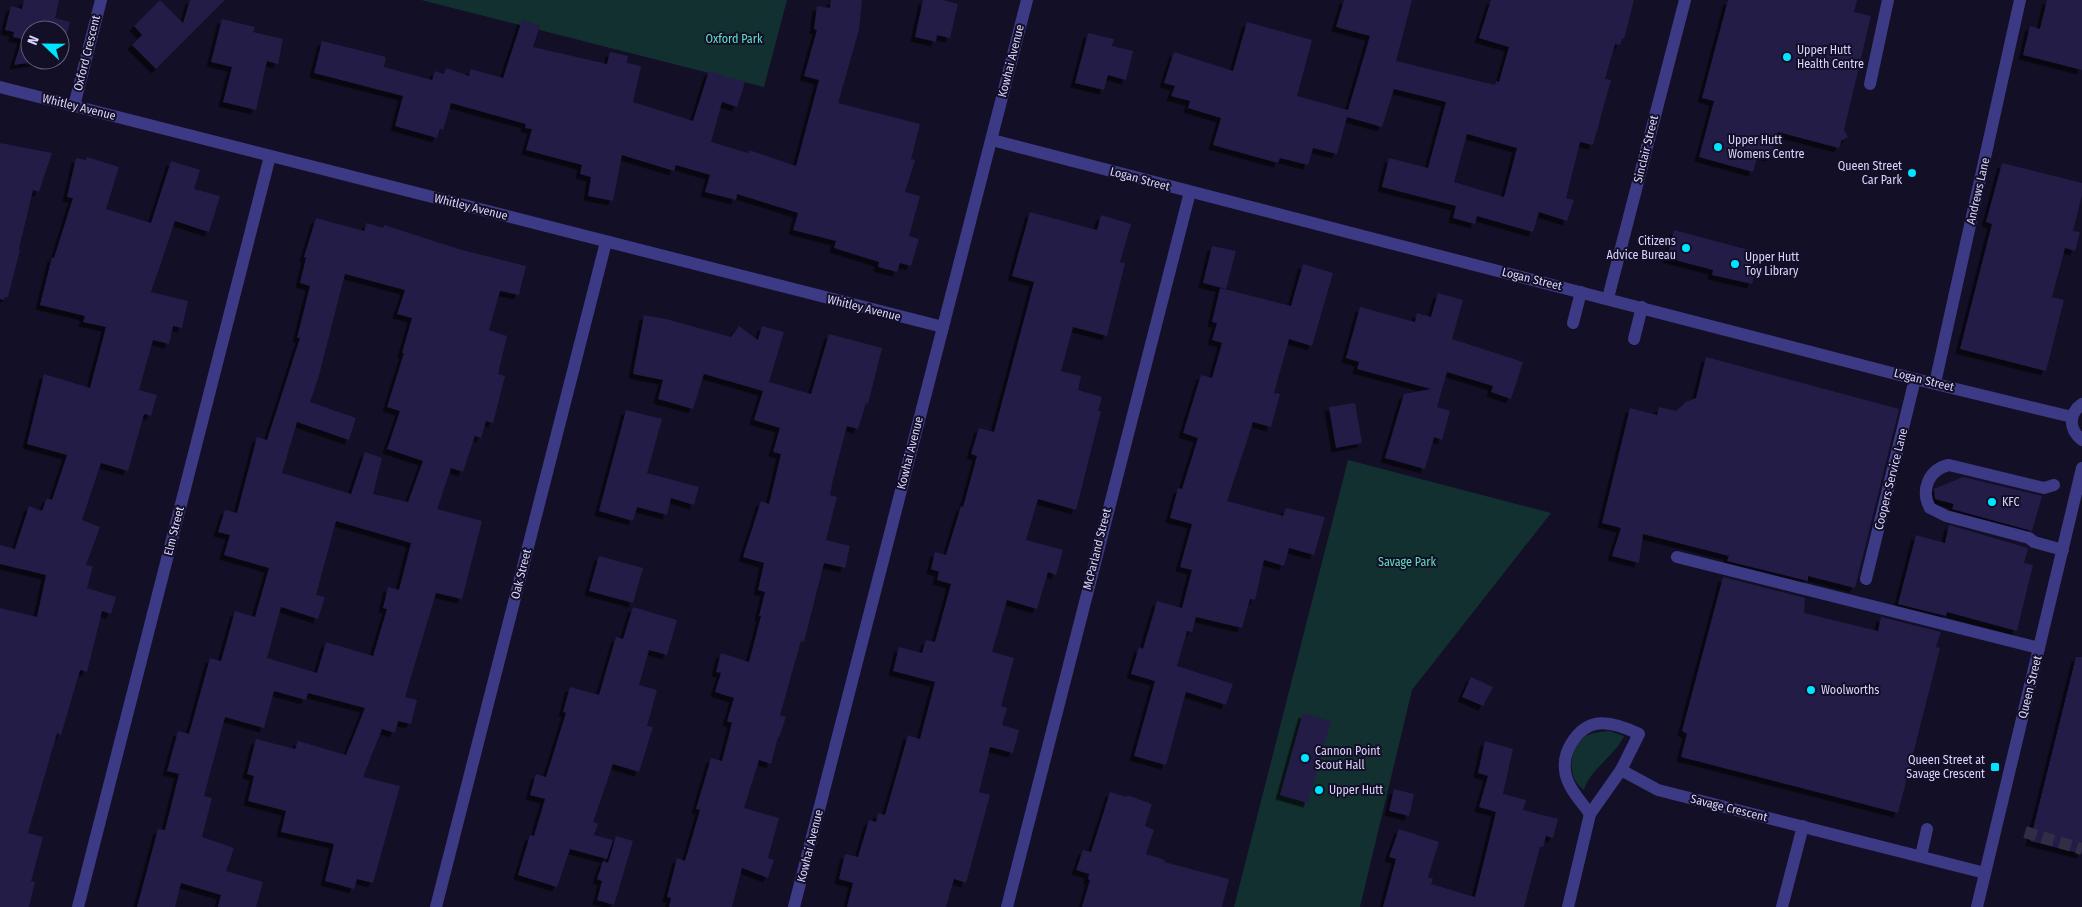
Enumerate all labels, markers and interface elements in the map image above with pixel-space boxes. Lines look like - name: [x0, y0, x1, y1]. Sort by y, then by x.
- street label: Oxford Crescent: [71, 14, 103, 92]
- north arrow: [20, 20, 70, 70]
- street label: Kowhai Avenue: [995, 23, 1027, 99]
- park label: Oxford Park: [706, 32, 763, 46]
- text: N: [24, 33, 43, 47]
- place label: Upper Hutt Health Centre: [1797, 43, 1864, 71]
- marker: Upper Hutt Health Centre: [1781, 51, 1793, 63]
- street label: Whitley Avenue: [41, 91, 117, 123]
- street label: Sinclair Street: [1631, 114, 1661, 184]
- place label: Upper Hutt Womens Centre: [1728, 133, 1804, 161]
- marker: Upper Hutt Womens Centre: [1712, 141, 1724, 153]
- street label: Andrews Lane: [1964, 156, 1992, 226]
- place label: Queen Street Car Park: [1838, 159, 1902, 187]
- street label: Logan Street: [1109, 164, 1171, 194]
- marker: Queen Street Car Park: [1906, 167, 1918, 179]
- street label: Whitley Avenue: [433, 191, 509, 223]
- place label: Citizens Advice Bureau: [1607, 234, 1676, 262]
- marker: Citizens Advice Bureau: [1680, 242, 1692, 254]
- place label: Upper Hutt Toy Library: [1745, 250, 1799, 278]
- marker: Upper Hutt Toy Library: [1729, 258, 1741, 270]
- street label: Logan Street: [1501, 265, 1564, 293]
- street label: Whitley Avenue: [826, 292, 902, 324]
- street label: Logan Street: [1893, 366, 1956, 394]
- street label: Kowhai Avenue: [894, 415, 926, 491]
- street label: Coopers Service Lane: [1872, 427, 1910, 531]
- place label: KFC: [2002, 495, 2020, 509]
- marker: KFC: [1986, 496, 1998, 508]
- street label: Elm Street: [161, 505, 187, 557]
- street label: McParland Street: [1080, 507, 1114, 591]
- street label: Oak Street: [508, 547, 534, 601]
- park label: Savage Park: [1378, 555, 1436, 569]
- street label: Queen Street: [2015, 654, 2045, 720]
- place label: Woolworths: [1821, 683, 1879, 697]
- marker: Woolworths: [1805, 684, 1817, 696]
- place label: Cannon Point Scout Hall: [1315, 744, 1381, 772]
- marker: Cannon Point Scout Hall: [1299, 752, 1311, 764]
- place label: Queen Street at Savage Crescent: [1906, 753, 1985, 781]
- marker: Queen Street at Savage Crescent: [1989, 761, 2001, 773]
- place label: Upper Hutt: [1329, 783, 1383, 797]
- marker: Upper Hutt: [1313, 784, 1325, 796]
- street label: Savage Crescent: [1689, 792, 1769, 824]
- street label: Kowhai Avenue: [794, 808, 826, 884]

